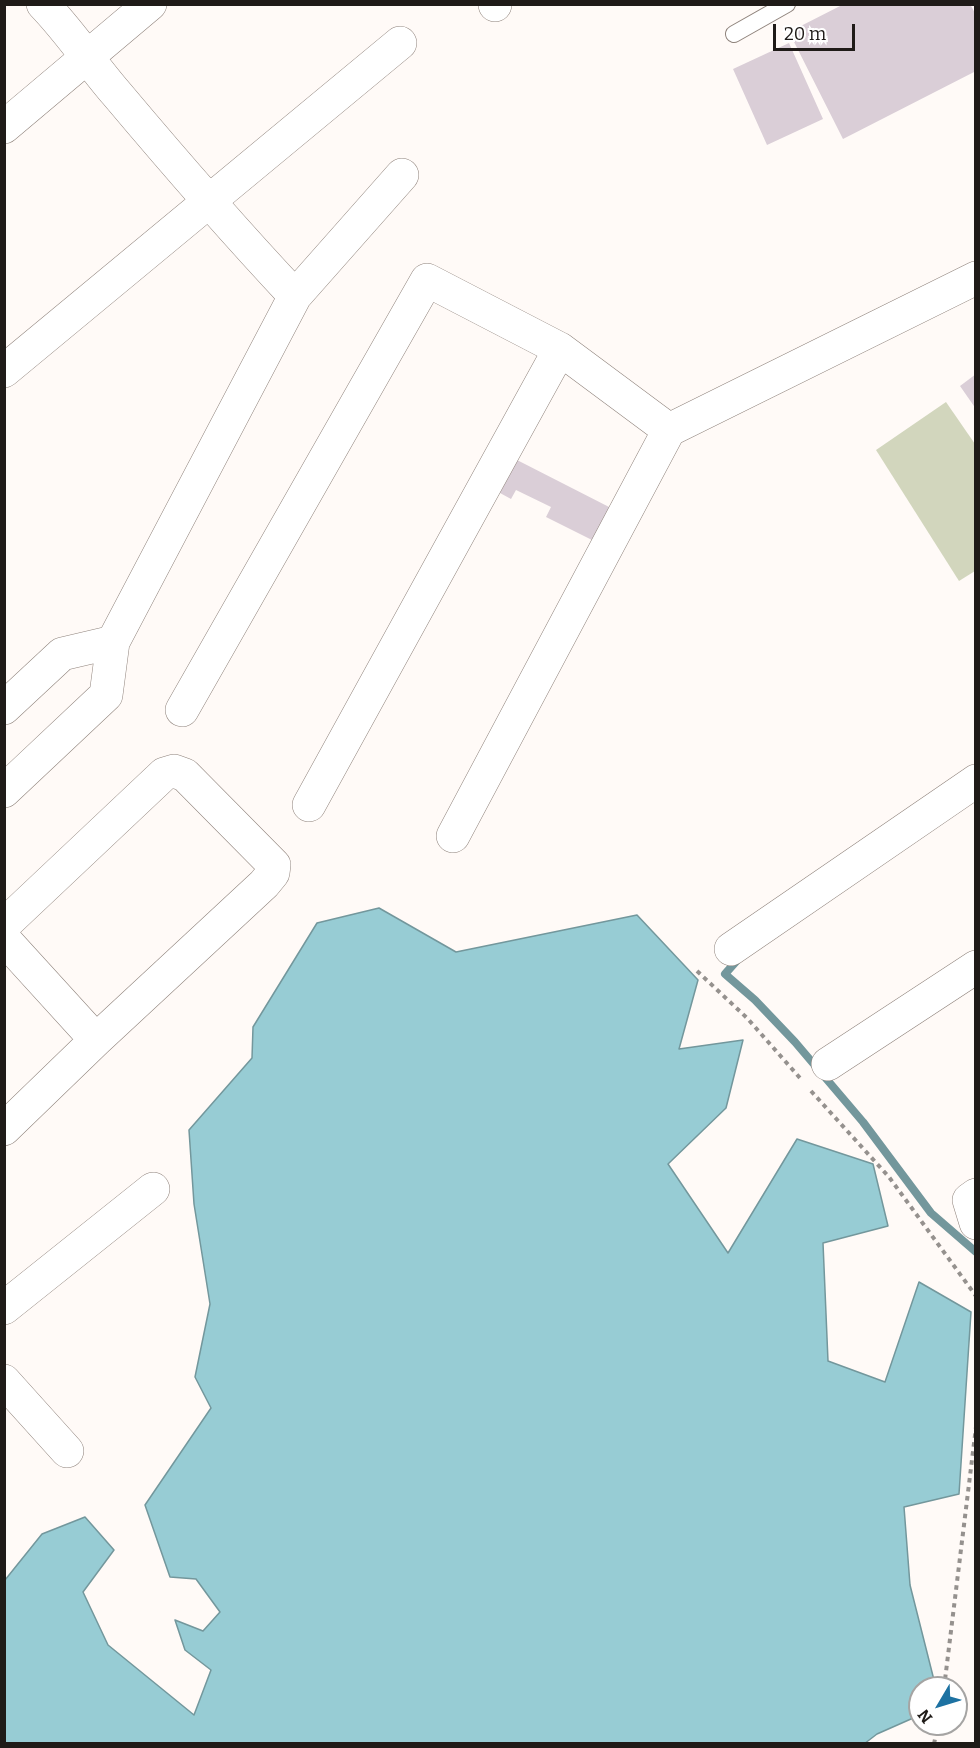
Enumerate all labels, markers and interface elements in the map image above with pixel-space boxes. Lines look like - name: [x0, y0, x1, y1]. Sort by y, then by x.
- scale bar: [776, 12, 858, 50]
- text: 20 m: [784, 23, 826, 45]
- north arrow: [908, 1676, 968, 1736]
- text: N: [914, 1705, 936, 1727]

